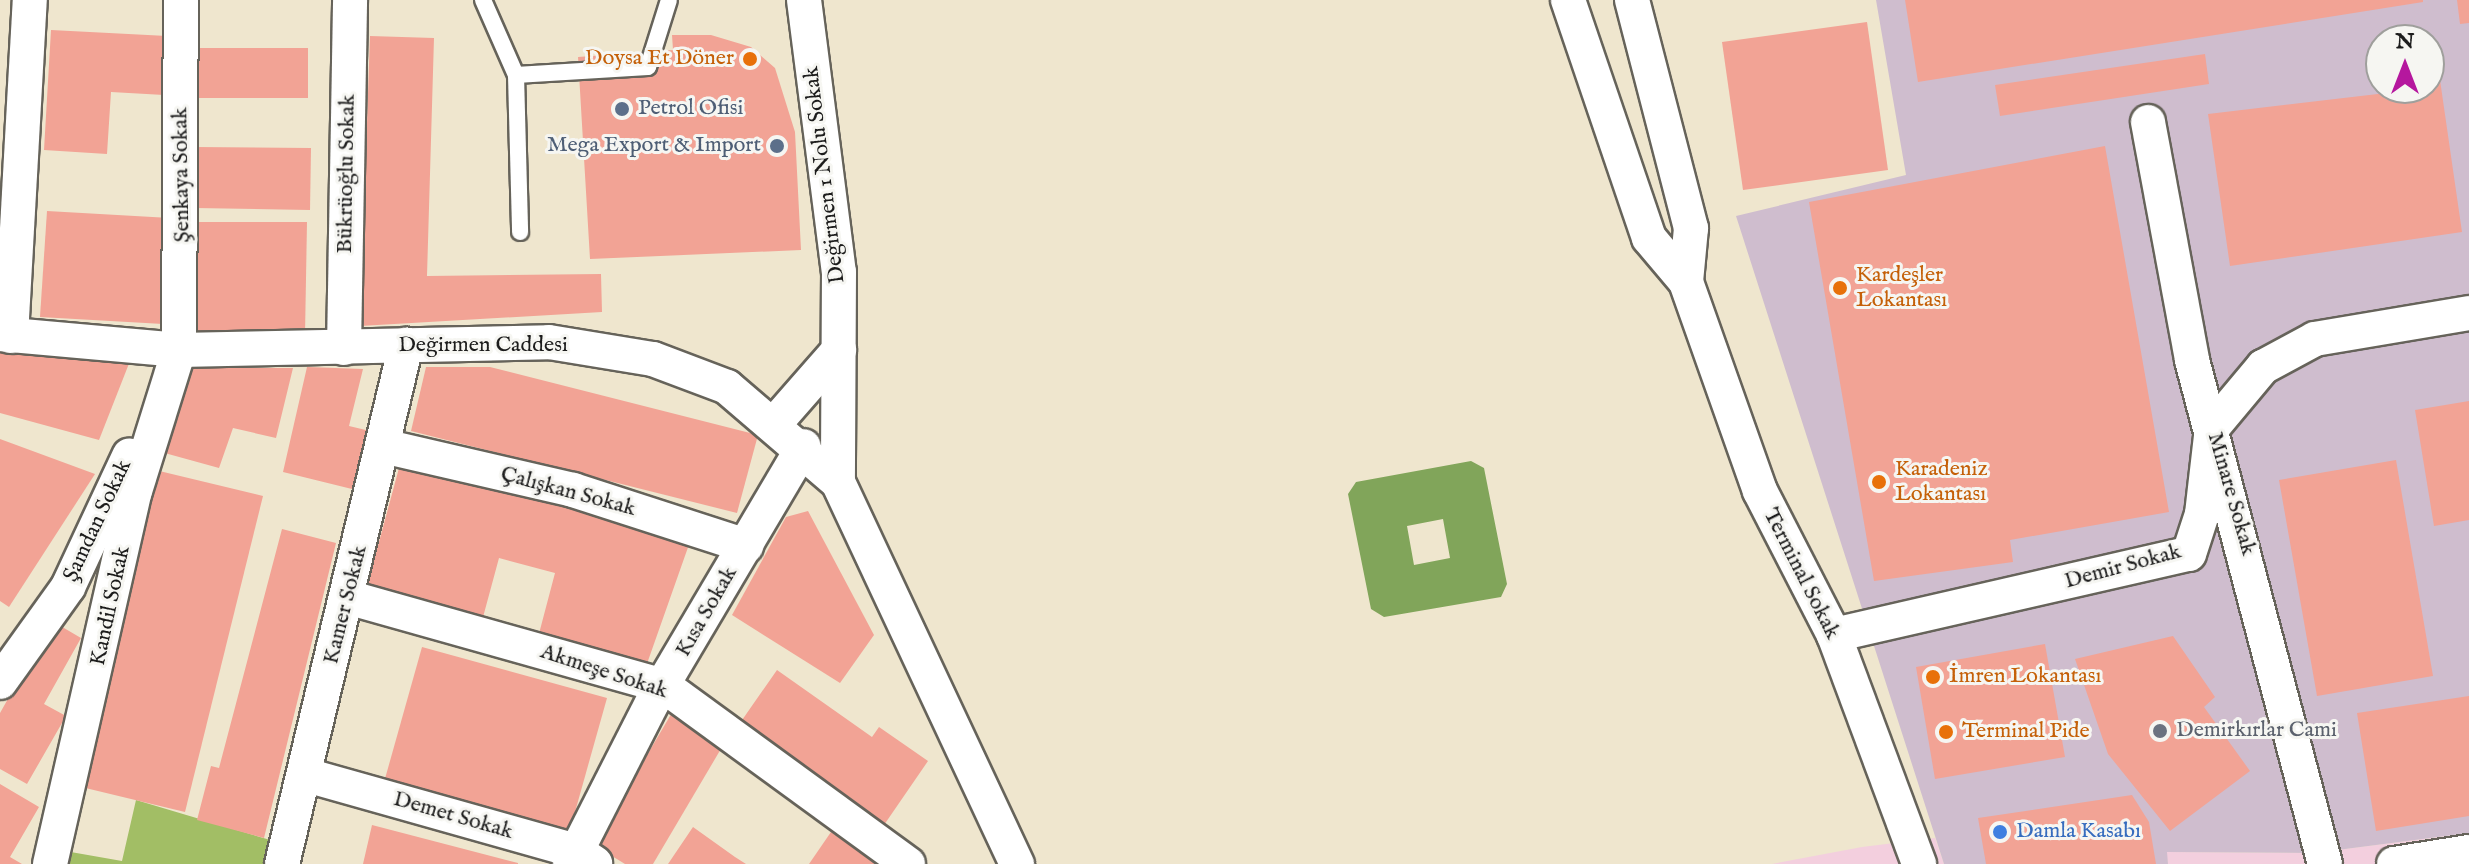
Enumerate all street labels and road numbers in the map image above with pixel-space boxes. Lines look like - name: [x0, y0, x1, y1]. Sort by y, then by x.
- street label: Değirmen 1 Nolu Sokak: [799, 65, 851, 285]
- street label: Bükrüoğlu Sokak: [332, 94, 362, 254]
- street label: Şenkaya Sokak: [168, 107, 196, 243]
- street label: Değirmen Caddesi: [398, 333, 568, 359]
- street label: Minare Sokak: [2201, 429, 2261, 559]
- street label: Şamdan Sokak: [58, 456, 138, 586]
- street label: Çalışkan Sokak: [498, 461, 638, 523]
- street label: Terminal Sokak: [1757, 504, 1845, 644]
- street label: Demir Sokak: [2062, 539, 2184, 595]
- street label: Kamer Sokak: [319, 543, 373, 667]
- street label: Kandil Sokak: [85, 544, 137, 668]
- street label: Kısa Sokak: [671, 562, 743, 662]
- street label: Akmeşe Sokak: [537, 639, 671, 705]
- street label: Demet Sokak: [390, 786, 516, 846]

